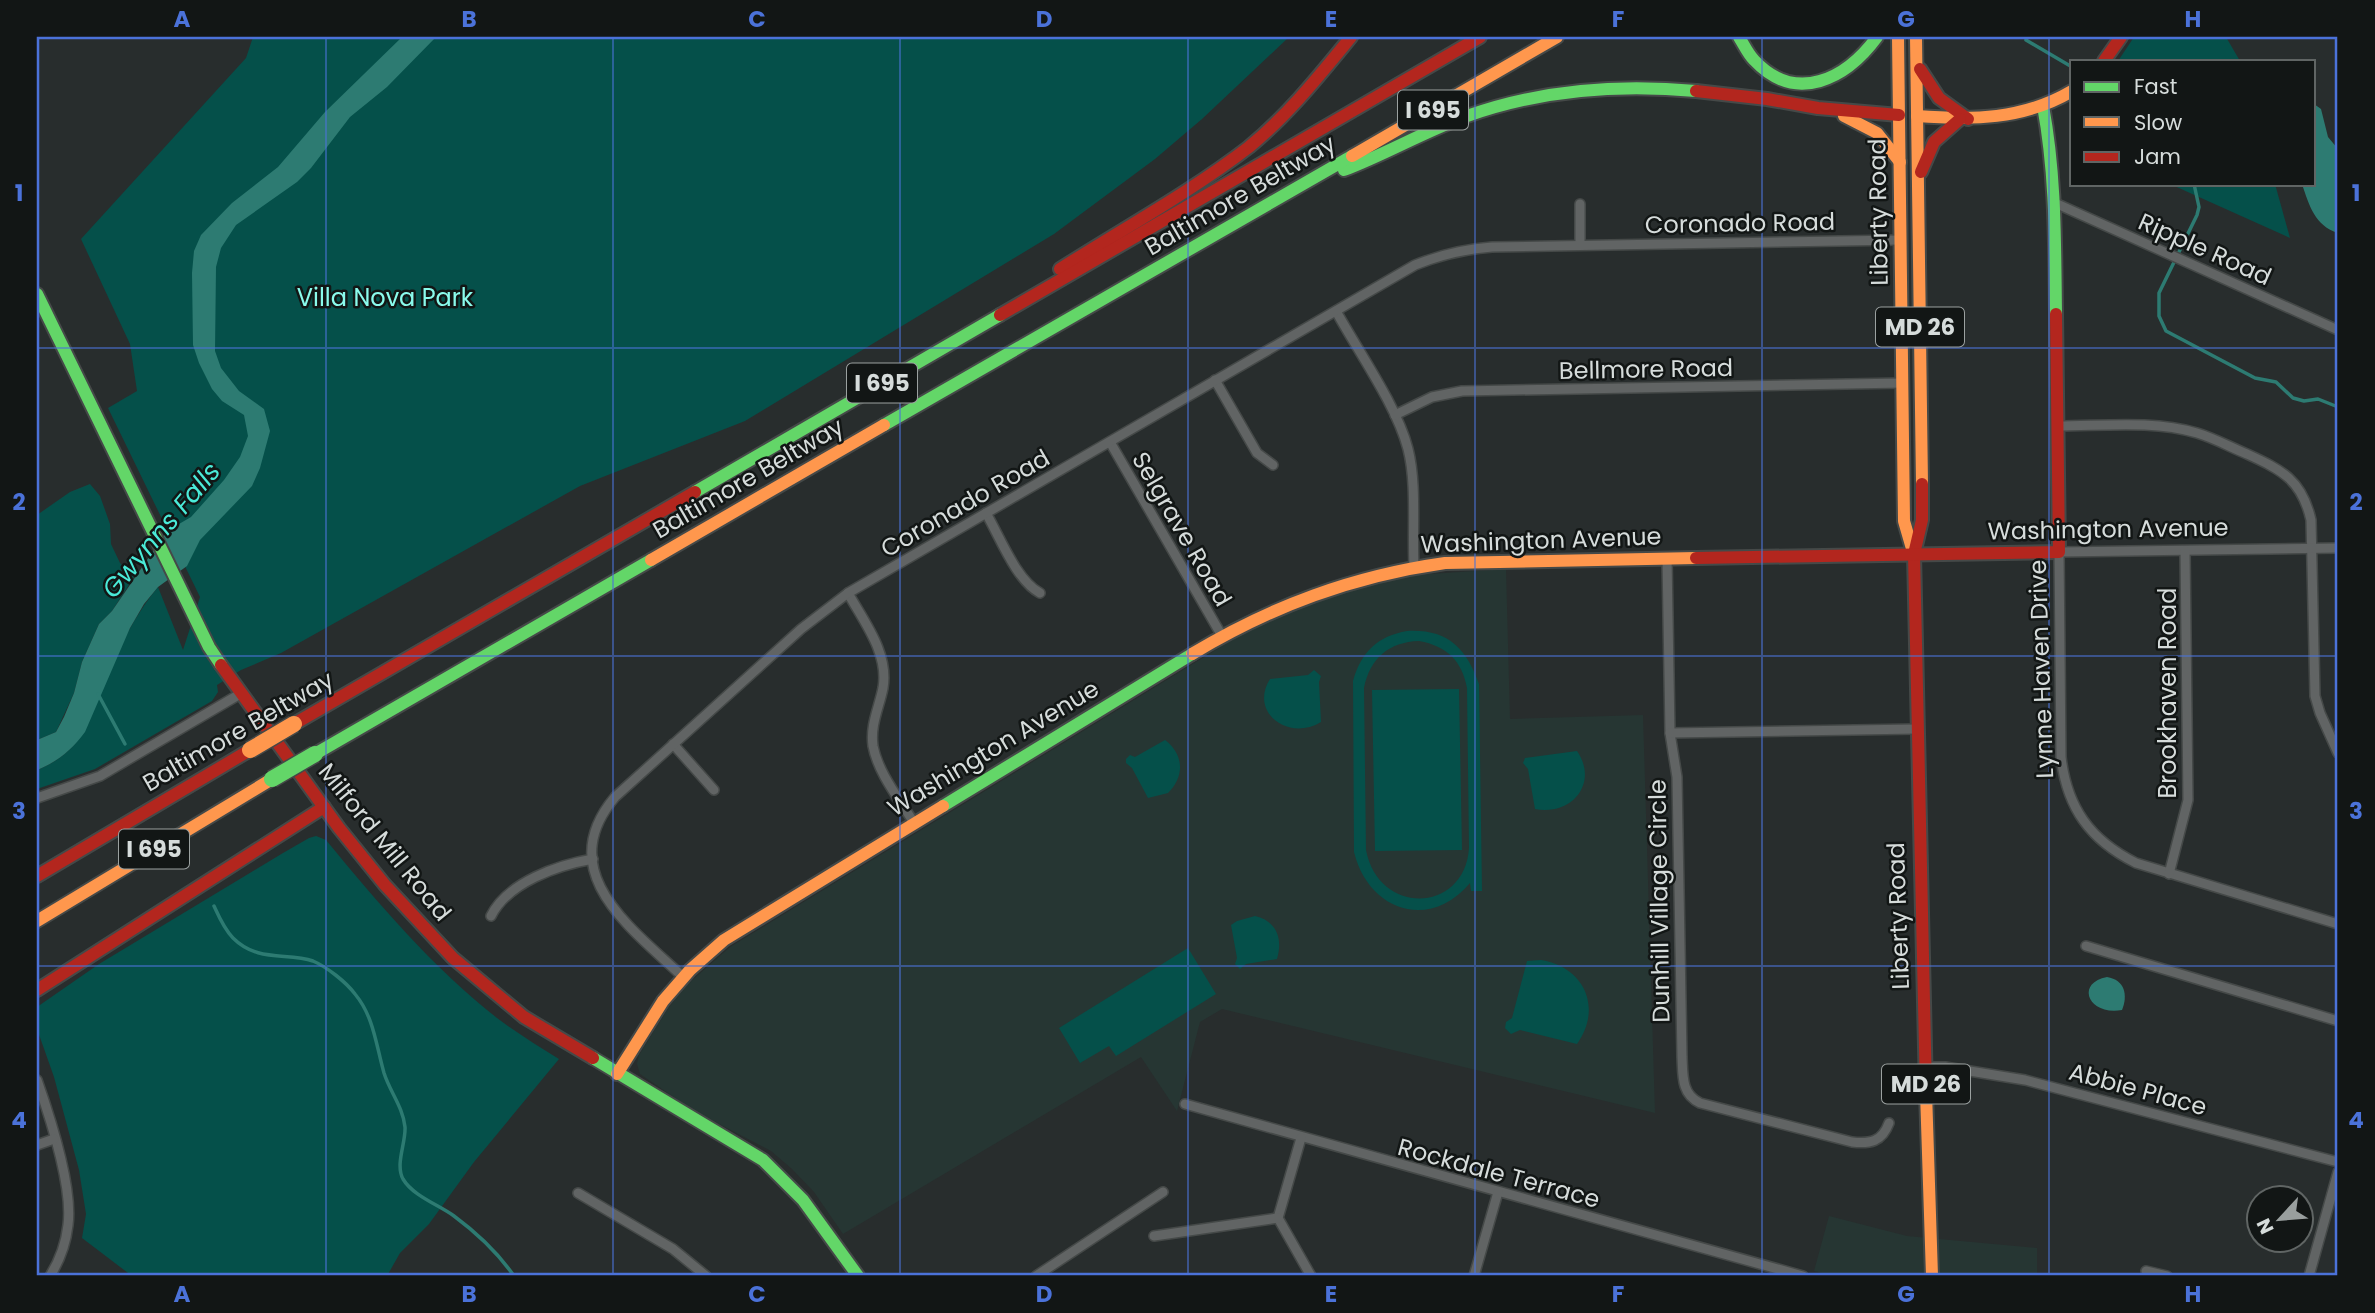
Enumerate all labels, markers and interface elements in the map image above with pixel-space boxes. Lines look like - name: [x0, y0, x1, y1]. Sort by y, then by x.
- text: A: [174, 3, 191, 35]
- text: B: [461, 3, 477, 35]
- text: C: [748, 3, 766, 35]
- text: D: [1036, 3, 1052, 35]
- text: E: [1325, 3, 1337, 35]
- text: F: [1612, 3, 1624, 35]
- text: G: [1897, 3, 1915, 35]
- text: H: [2185, 3, 2201, 35]
- legend: [2070, 60, 2316, 186]
- text: Fast: [2134, 72, 2177, 101]
- road number: I 695: [1398, 90, 1468, 130]
- text: Slow: [2134, 108, 2182, 137]
- street label: Baltimore Beltway: [1138, 127, 1342, 263]
- street label: Liberty Road: [1860, 138, 1896, 286]
- text: Jam: [2134, 142, 2181, 171]
- text: 1: [15, 177, 23, 209]
- text: 1: [2352, 177, 2360, 209]
- street label: Coronado Road: [1645, 205, 1835, 241]
- street label: Ripple Road: [2133, 205, 2277, 293]
- park label: Villa Nova Park: [297, 281, 474, 314]
- road number: MD 26: [1876, 308, 1964, 346]
- street label: Bellmore Road: [1559, 351, 1733, 387]
- road number: I 695: [847, 364, 917, 402]
- street label: Baltimore Beltway: [646, 410, 850, 546]
- street label: Coronado Road: [874, 441, 1056, 565]
- street label: Selgrave Road: [1124, 446, 1240, 612]
- water label: Gwynns Falls: [93, 454, 229, 606]
- text: 2: [12, 486, 26, 518]
- text: 2: [2349, 486, 2363, 518]
- street label: Washington Avenue: [1987, 510, 2229, 548]
- street label: Washington Avenue: [1420, 519, 1662, 561]
- street label: Lynne Haven Drive: [2021, 559, 2061, 779]
- street label: Brookhaven Road: [2151, 588, 2184, 798]
- street label: Baltimore Beltway: [136, 663, 340, 799]
- street label: Washington Avenue: [881, 672, 1105, 824]
- street label: Milford Mill Road: [311, 756, 459, 928]
- street label: Dunhill Village Circle: [1640, 779, 1678, 1023]
- text: 3: [12, 795, 26, 827]
- text: 3: [2349, 795, 2363, 827]
- road number: I 695: [119, 830, 189, 869]
- street label: Liberty Road: [1879, 842, 1917, 990]
- street label: Abbie Place: [2065, 1055, 2211, 1123]
- road number: MD 26: [1882, 1064, 1970, 1104]
- text: 4: [11, 1104, 27, 1136]
- text: 4: [2348, 1104, 2364, 1136]
- street label: Rockdale Terrace: [1394, 1130, 1604, 1216]
- north arrow: [2246, 1184, 2316, 1254]
- text: N: [2250, 1214, 2280, 1239]
- text: A: [174, 1278, 191, 1310]
- text: B: [461, 1278, 477, 1310]
- text: C: [748, 1278, 766, 1310]
- text: D: [1036, 1278, 1052, 1310]
- text: E: [1325, 1278, 1337, 1310]
- text: F: [1612, 1278, 1624, 1310]
- text: G: [1897, 1278, 1915, 1310]
- text: H: [2185, 1278, 2201, 1310]

